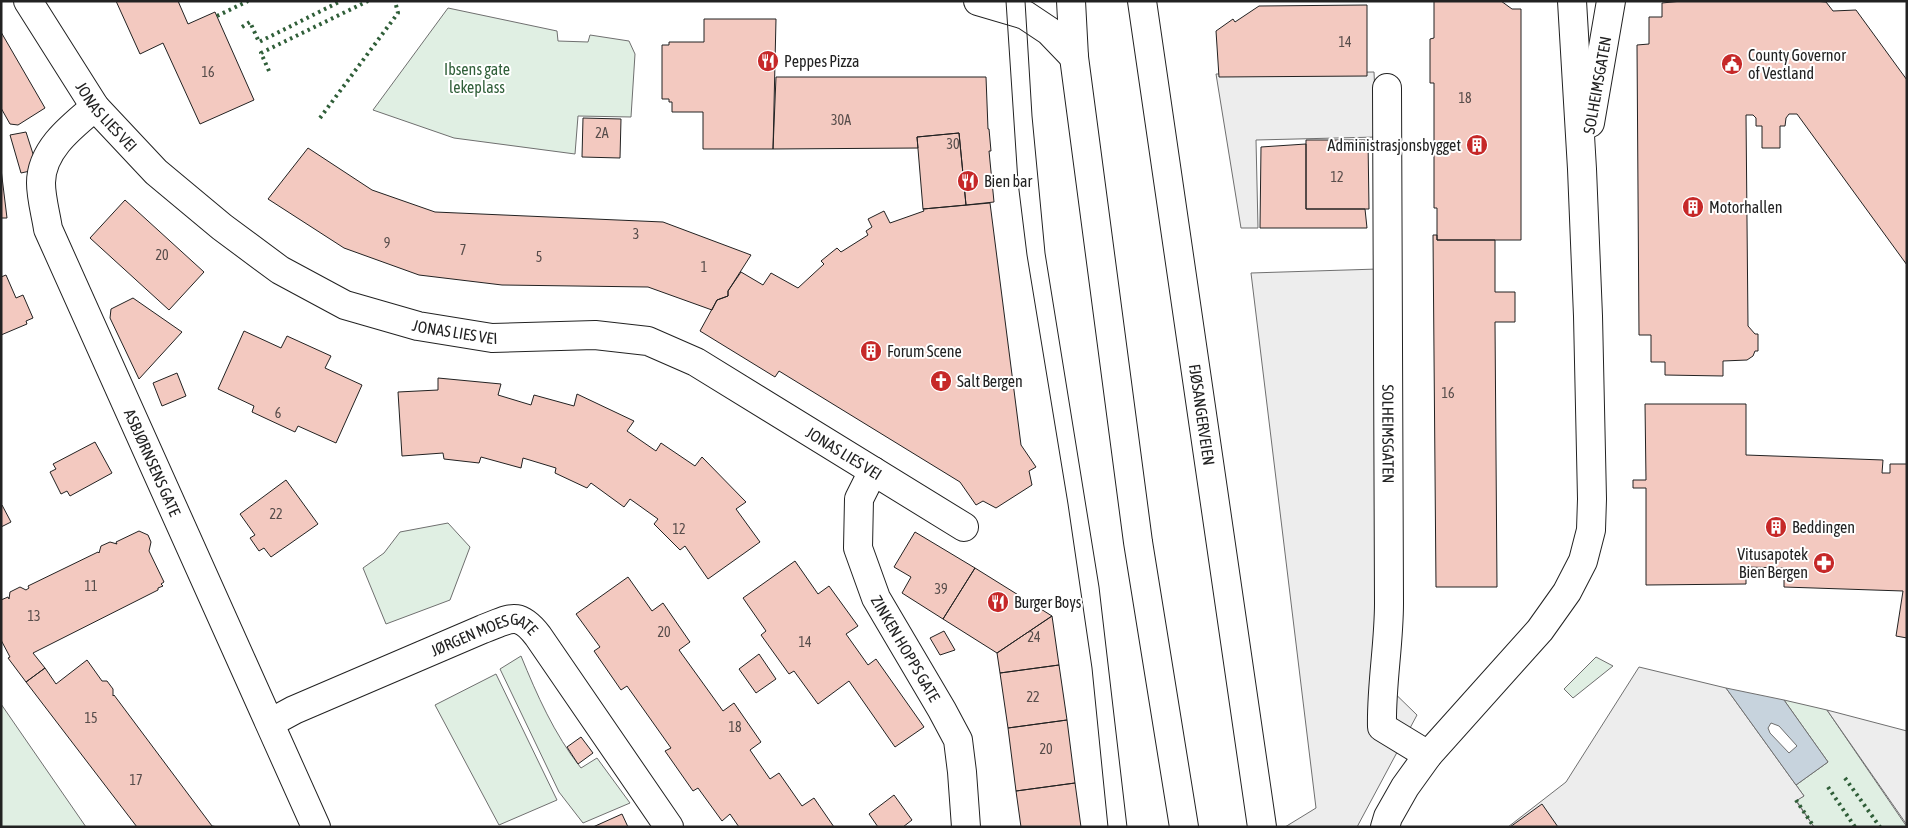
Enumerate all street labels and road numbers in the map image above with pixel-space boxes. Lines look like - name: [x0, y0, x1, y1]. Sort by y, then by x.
- street label: SOLHEIMSGATEN: [1580, 35, 1614, 135]
- street label: JONAS LIES VEI: [72, 78, 141, 155]
- street label: JONAS LIES VEI: [411, 316, 498, 347]
- street label: FJØSANGERVEIEN: [1186, 363, 1218, 466]
- street label: SOLHEIMSGATEN: [1379, 384, 1398, 484]
- street label: ASBJØRNSENS GATE: [121, 406, 185, 519]
- street label: JONAS LIES VEI: [803, 423, 885, 483]
- street label: ZINKEN HOPPS GATE: [868, 592, 944, 705]
- street label: JØRGEN MOES GATE: [428, 610, 542, 659]

